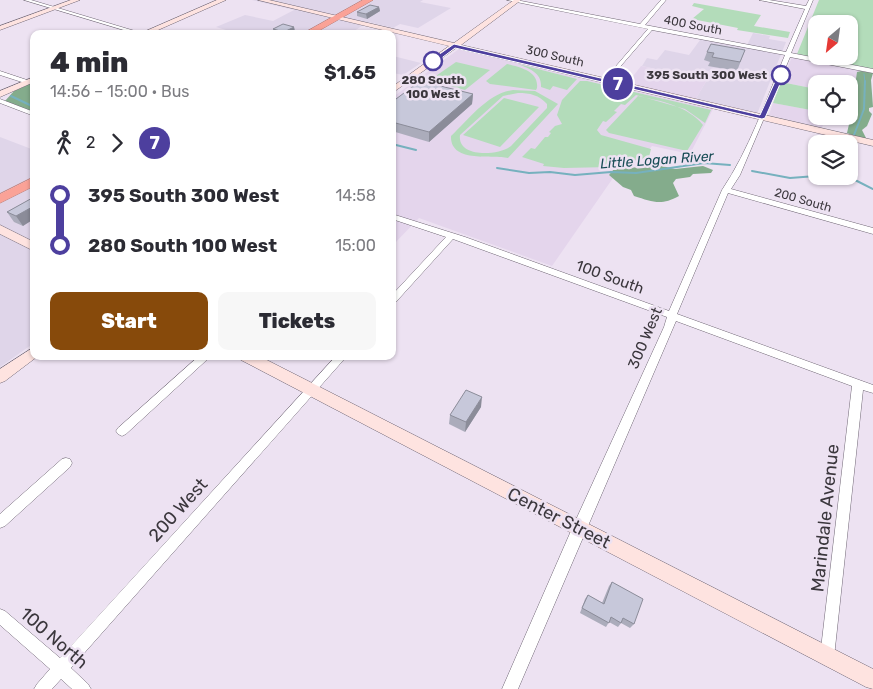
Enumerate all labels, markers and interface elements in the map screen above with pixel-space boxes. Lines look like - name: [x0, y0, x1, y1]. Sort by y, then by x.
- street label: 400 South: [663, 12, 723, 38]
- north arrow: [808, 15, 858, 65]
- map controls: [808, 15, 858, 185]
- street label: 300 South: [525, 43, 585, 69]
- text: 4 min: [50, 46, 128, 79]
- marker: 280 South 100 West: [423, 51, 443, 71]
- text: $1.65: [324, 61, 376, 84]
- marker: 395 South 300 West: [771, 65, 791, 85]
- line badge: 7: [602, 68, 634, 100]
- place label: 395 South 300 West: [646, 68, 767, 82]
- place label: 280 South 100 West: [401, 73, 465, 101]
- text: 7: [613, 73, 623, 95]
- button: locate: [808, 75, 858, 125]
- text: 14:56 – 15:00 · Bus: [50, 82, 189, 101]
- icon: walk: [50, 129, 78, 157]
- icon: forward: [103, 129, 131, 157]
- text: 7: [149, 132, 160, 154]
- text: 2: [86, 133, 95, 152]
- button: layers: [808, 135, 858, 185]
- water label: Little Logan River: [600, 148, 715, 172]
- text: 395 South 300 West: [88, 184, 279, 207]
- street label: 200 South: [773, 185, 833, 215]
- text: 14:58: [335, 186, 376, 205]
- text: 280 South 100 West: [88, 234, 277, 257]
- text: 15:00: [335, 236, 376, 255]
- street label: 100 South: [574, 256, 646, 298]
- button: Start: [50, 292, 208, 350]
- button: Tickets: [218, 292, 376, 350]
- street label: 300 West: [624, 304, 666, 371]
- street label: Marindale Avenue: [806, 443, 844, 593]
- street label: 200 West: [144, 474, 212, 546]
- street label: Center Street: [504, 483, 614, 553]
- street label: 100 North: [16, 603, 92, 673]

